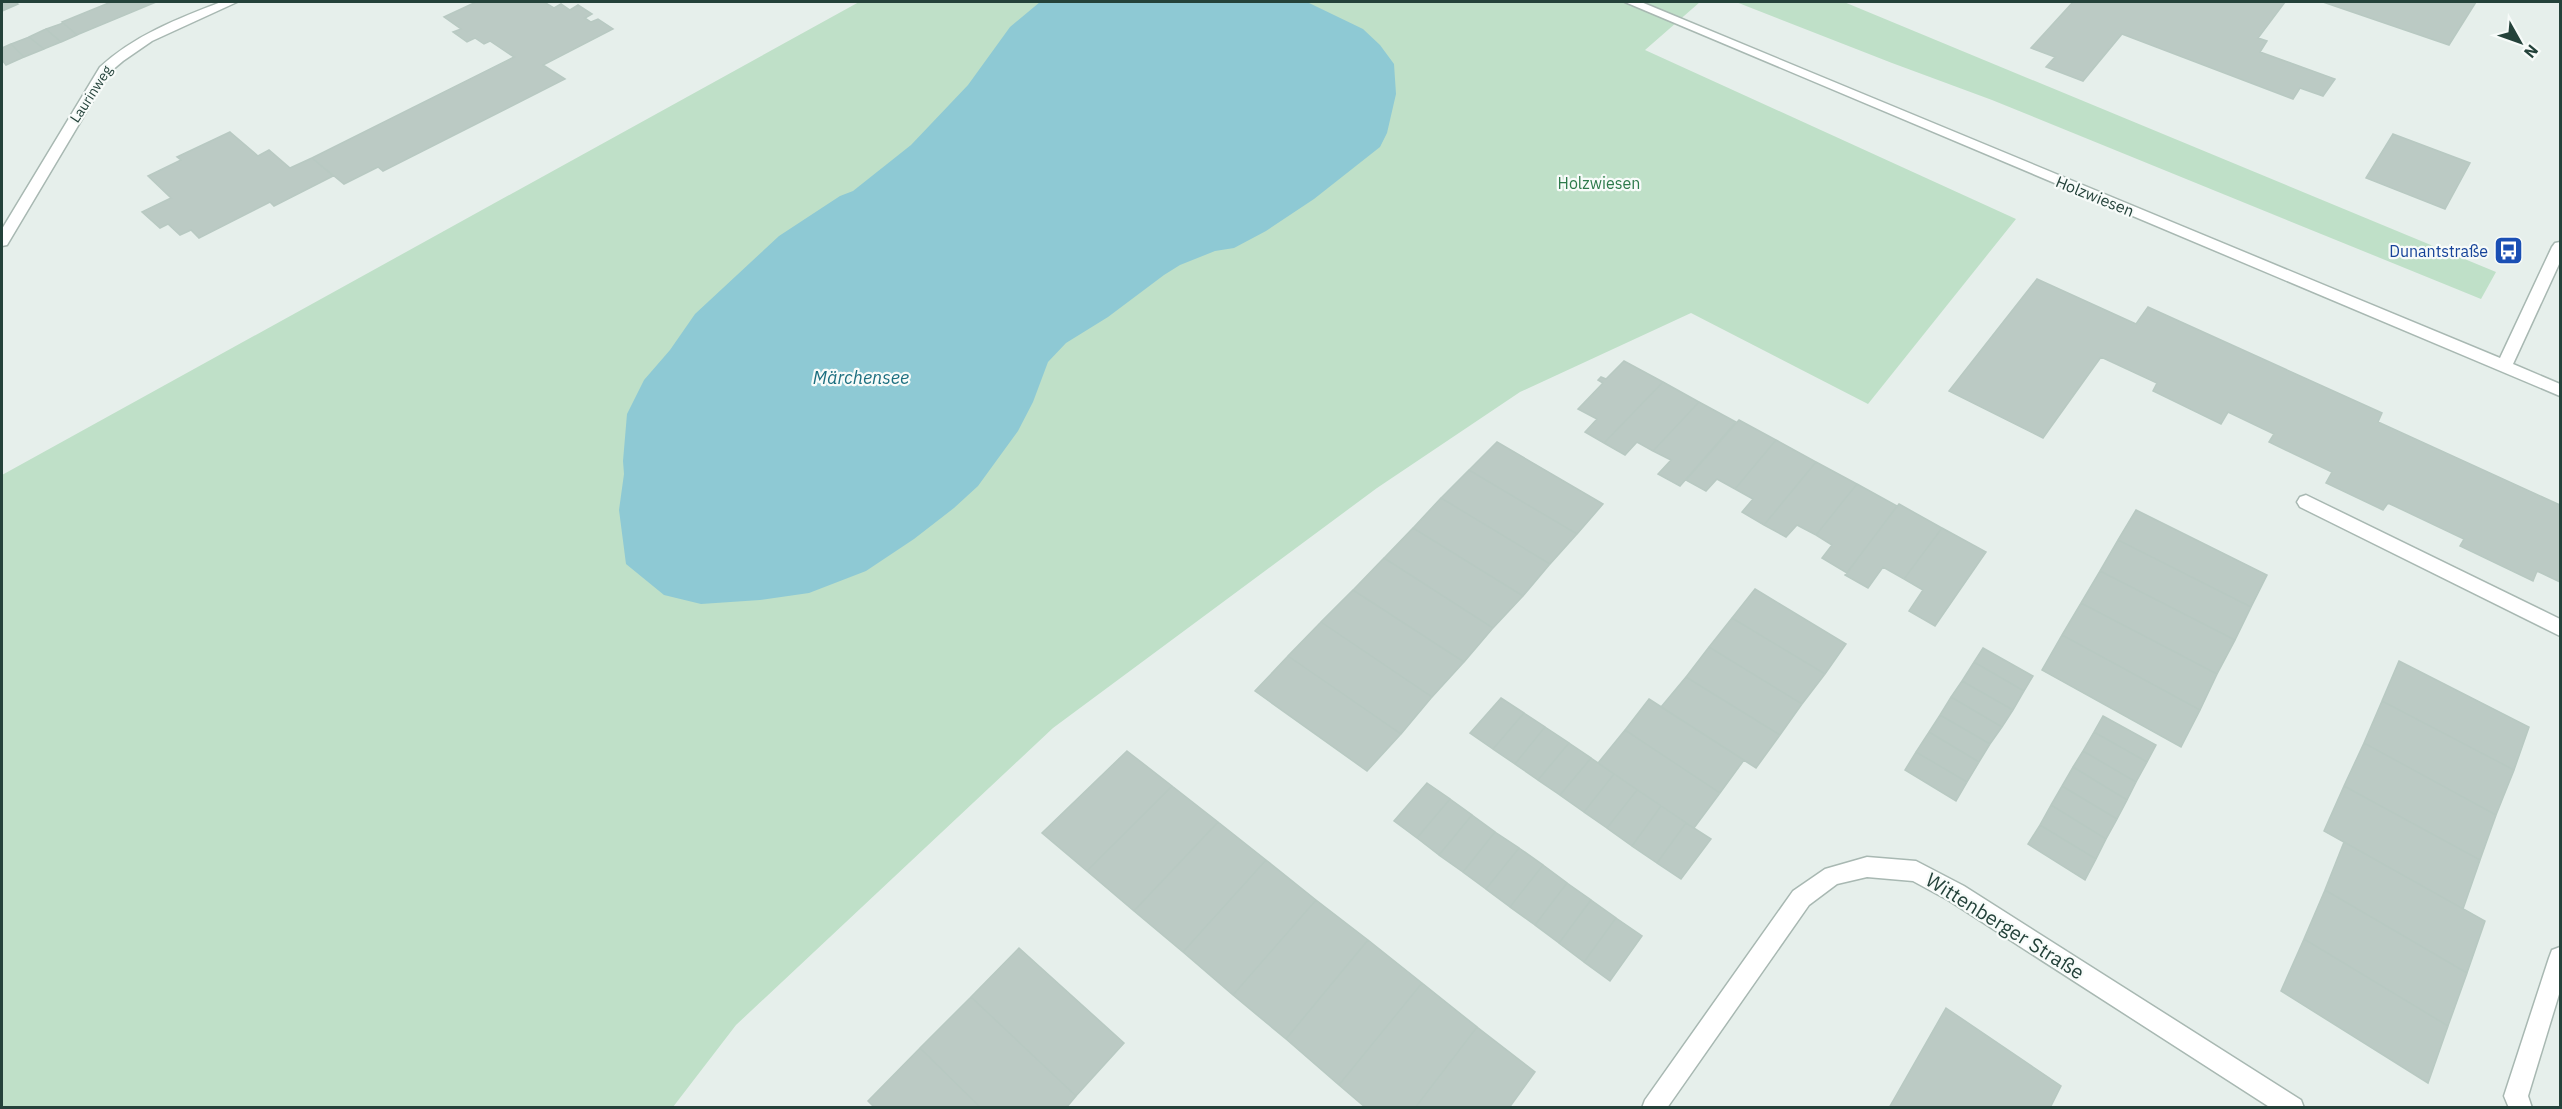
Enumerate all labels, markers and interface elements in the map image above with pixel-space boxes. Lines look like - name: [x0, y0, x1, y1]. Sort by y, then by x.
- north arrow: [2490, 12, 2550, 72]
- text: N: [2520, 41, 2543, 63]
- street label: Laurinweg: [66, 61, 116, 126]
- street label: Holzwiesen: [2053, 171, 2137, 221]
- park label: Holzwiesen: [1558, 173, 1640, 193]
- bus stop icon: Dunantstraße: [2493, 235, 2525, 267]
- place label: Dunantstraße: [2389, 241, 2488, 261]
- water label: Märchensee: [813, 366, 909, 389]
- street label: Wittenberger Straße: [1921, 866, 2090, 985]

